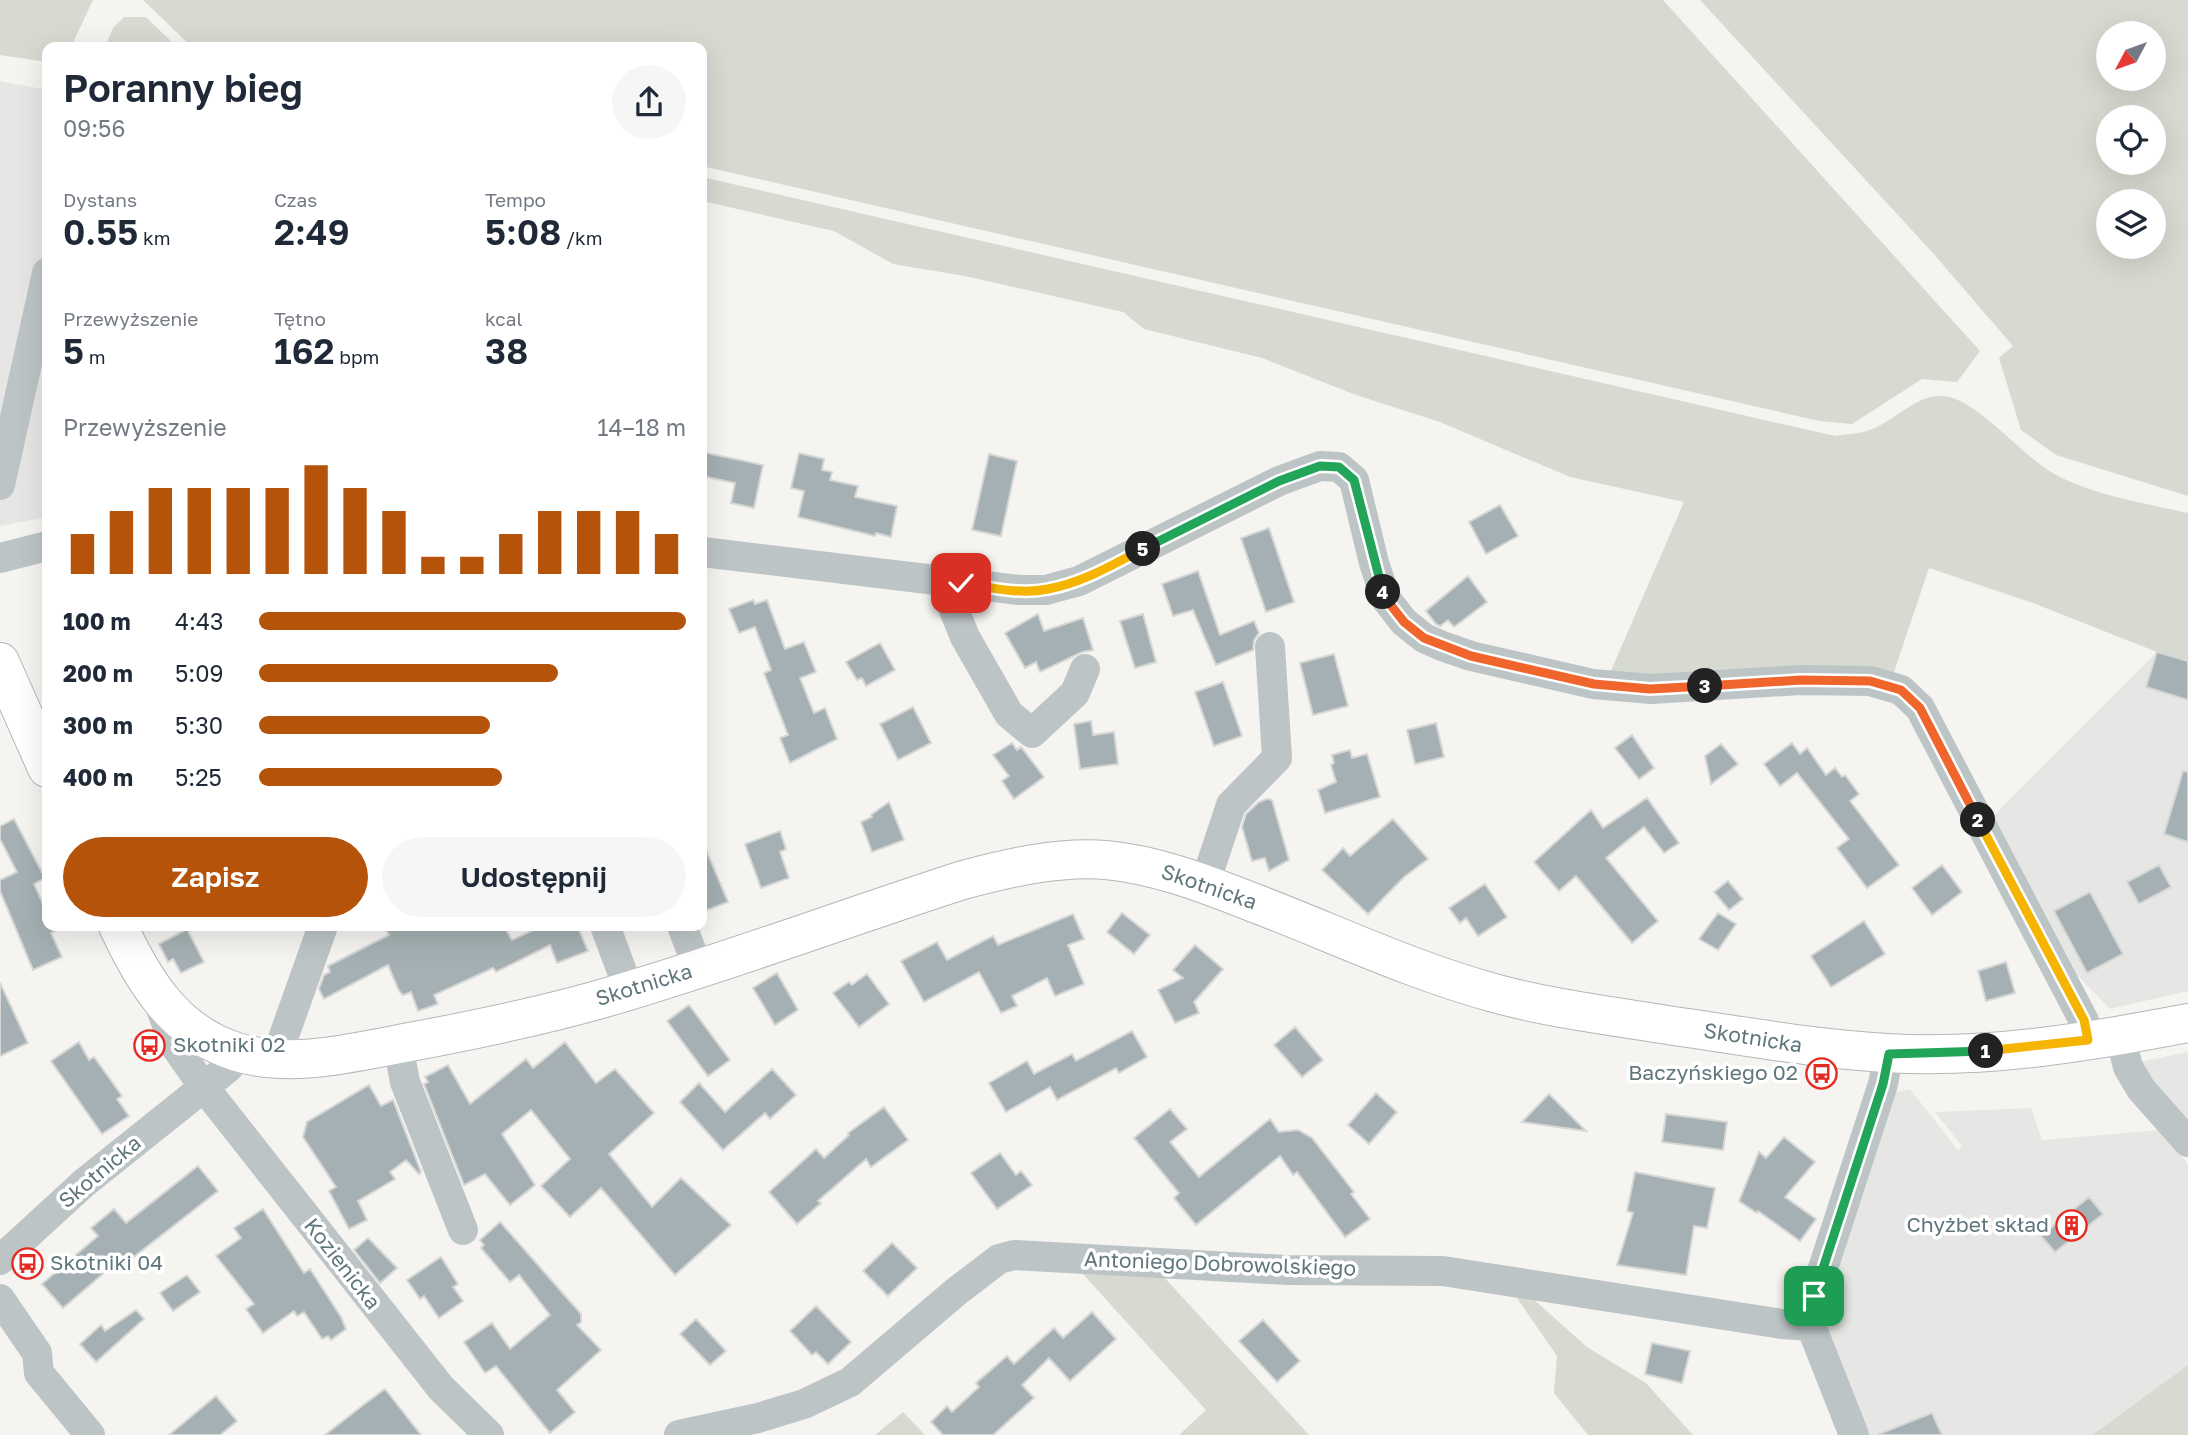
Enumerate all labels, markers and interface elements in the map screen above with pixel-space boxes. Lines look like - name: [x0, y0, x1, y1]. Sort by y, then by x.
- north arrow: [2096, 21, 2166, 91]
- map controls: [2096, 21, 2166, 259]
- text: Poranny bieg: [63, 65, 303, 110]
- button: share: [612, 65, 686, 139]
- button: locate: [2096, 105, 2166, 175]
- text: 09:56: [63, 114, 125, 142]
- text: Dystans: [63, 188, 137, 211]
- text: Czas: [274, 188, 317, 211]
- text: Tempo: [485, 188, 546, 211]
- button: layers: [2096, 189, 2166, 259]
- text: 0.55: [63, 211, 138, 253]
- text: 2:49: [274, 211, 350, 253]
- text: 5:08: [485, 211, 561, 253]
- text: km: [138, 226, 170, 249]
- text: /km: [561, 226, 603, 249]
- text: Przewyższenie: [63, 307, 198, 330]
- text: Tętno: [274, 307, 326, 330]
- text: kcal: [485, 307, 523, 330]
- text: 5: [63, 330, 84, 372]
- text: 162: [274, 330, 334, 372]
- text: 38: [485, 330, 528, 372]
- text: m: [84, 345, 106, 368]
- text: bpm: [334, 345, 379, 368]
- text: Przewyższenie: [63, 413, 227, 441]
- text: 14–18 m: [597, 413, 686, 441]
- pin: 5: [1126, 532, 1160, 566]
- text: 5: [1137, 537, 1148, 560]
- pin: [931, 553, 991, 613]
- icon: check: [942, 564, 980, 602]
- pin: 4: [1366, 574, 1400, 610]
- text: 4: [1377, 580, 1388, 603]
- text: 100 m: [63, 607, 131, 635]
- text: 4:43: [175, 607, 223, 635]
- text: 200 m: [63, 659, 133, 687]
- text: 5:09: [175, 659, 223, 687]
- pin: 3: [1688, 668, 1722, 704]
- text: 3: [1699, 674, 1710, 697]
- text: 300 m: [63, 711, 133, 739]
- text: 5:30: [175, 711, 223, 739]
- text: 400 m: [63, 763, 133, 791]
- text: 5:25: [175, 763, 222, 791]
- pin: 2: [1960, 802, 1996, 838]
- text: 2: [1972, 808, 1983, 831]
- button: Zapisz: [63, 837, 368, 917]
- button: Udostępnij: [382, 837, 686, 917]
- street label: Skotnicka: [1158, 858, 1261, 915]
- street label: Skotnicka: [592, 957, 695, 1011]
- street label: Skotnicka: [1702, 1016, 1804, 1058]
- bus stop icon: Skotniki 02: [133, 1028, 167, 1062]
- place label: Skotniki 02: [173, 1031, 285, 1057]
- pin: 1: [1968, 1034, 2004, 1068]
- text: 1: [1981, 1039, 1990, 1062]
- bus stop icon: Baczyńskiego 02: [1804, 1056, 1838, 1090]
- place label: Baczyńskiego 02: [1628, 1059, 1798, 1085]
- street label: Skotnicka: [53, 1129, 146, 1213]
- building icon: Chyżbet skład: [2055, 1208, 2089, 1242]
- place label: Chyżbet skład: [1907, 1211, 2049, 1237]
- street label: Kozienicka: [299, 1213, 386, 1314]
- street label: Antoniego Dobrowolskiego: [1084, 1245, 1357, 1281]
- bus stop icon: Skotniki 04: [10, 1246, 44, 1280]
- place label: Skotniki 04: [50, 1249, 163, 1275]
- pin: [1784, 1266, 1844, 1326]
- icon: arrive: [1795, 1277, 1833, 1315]

